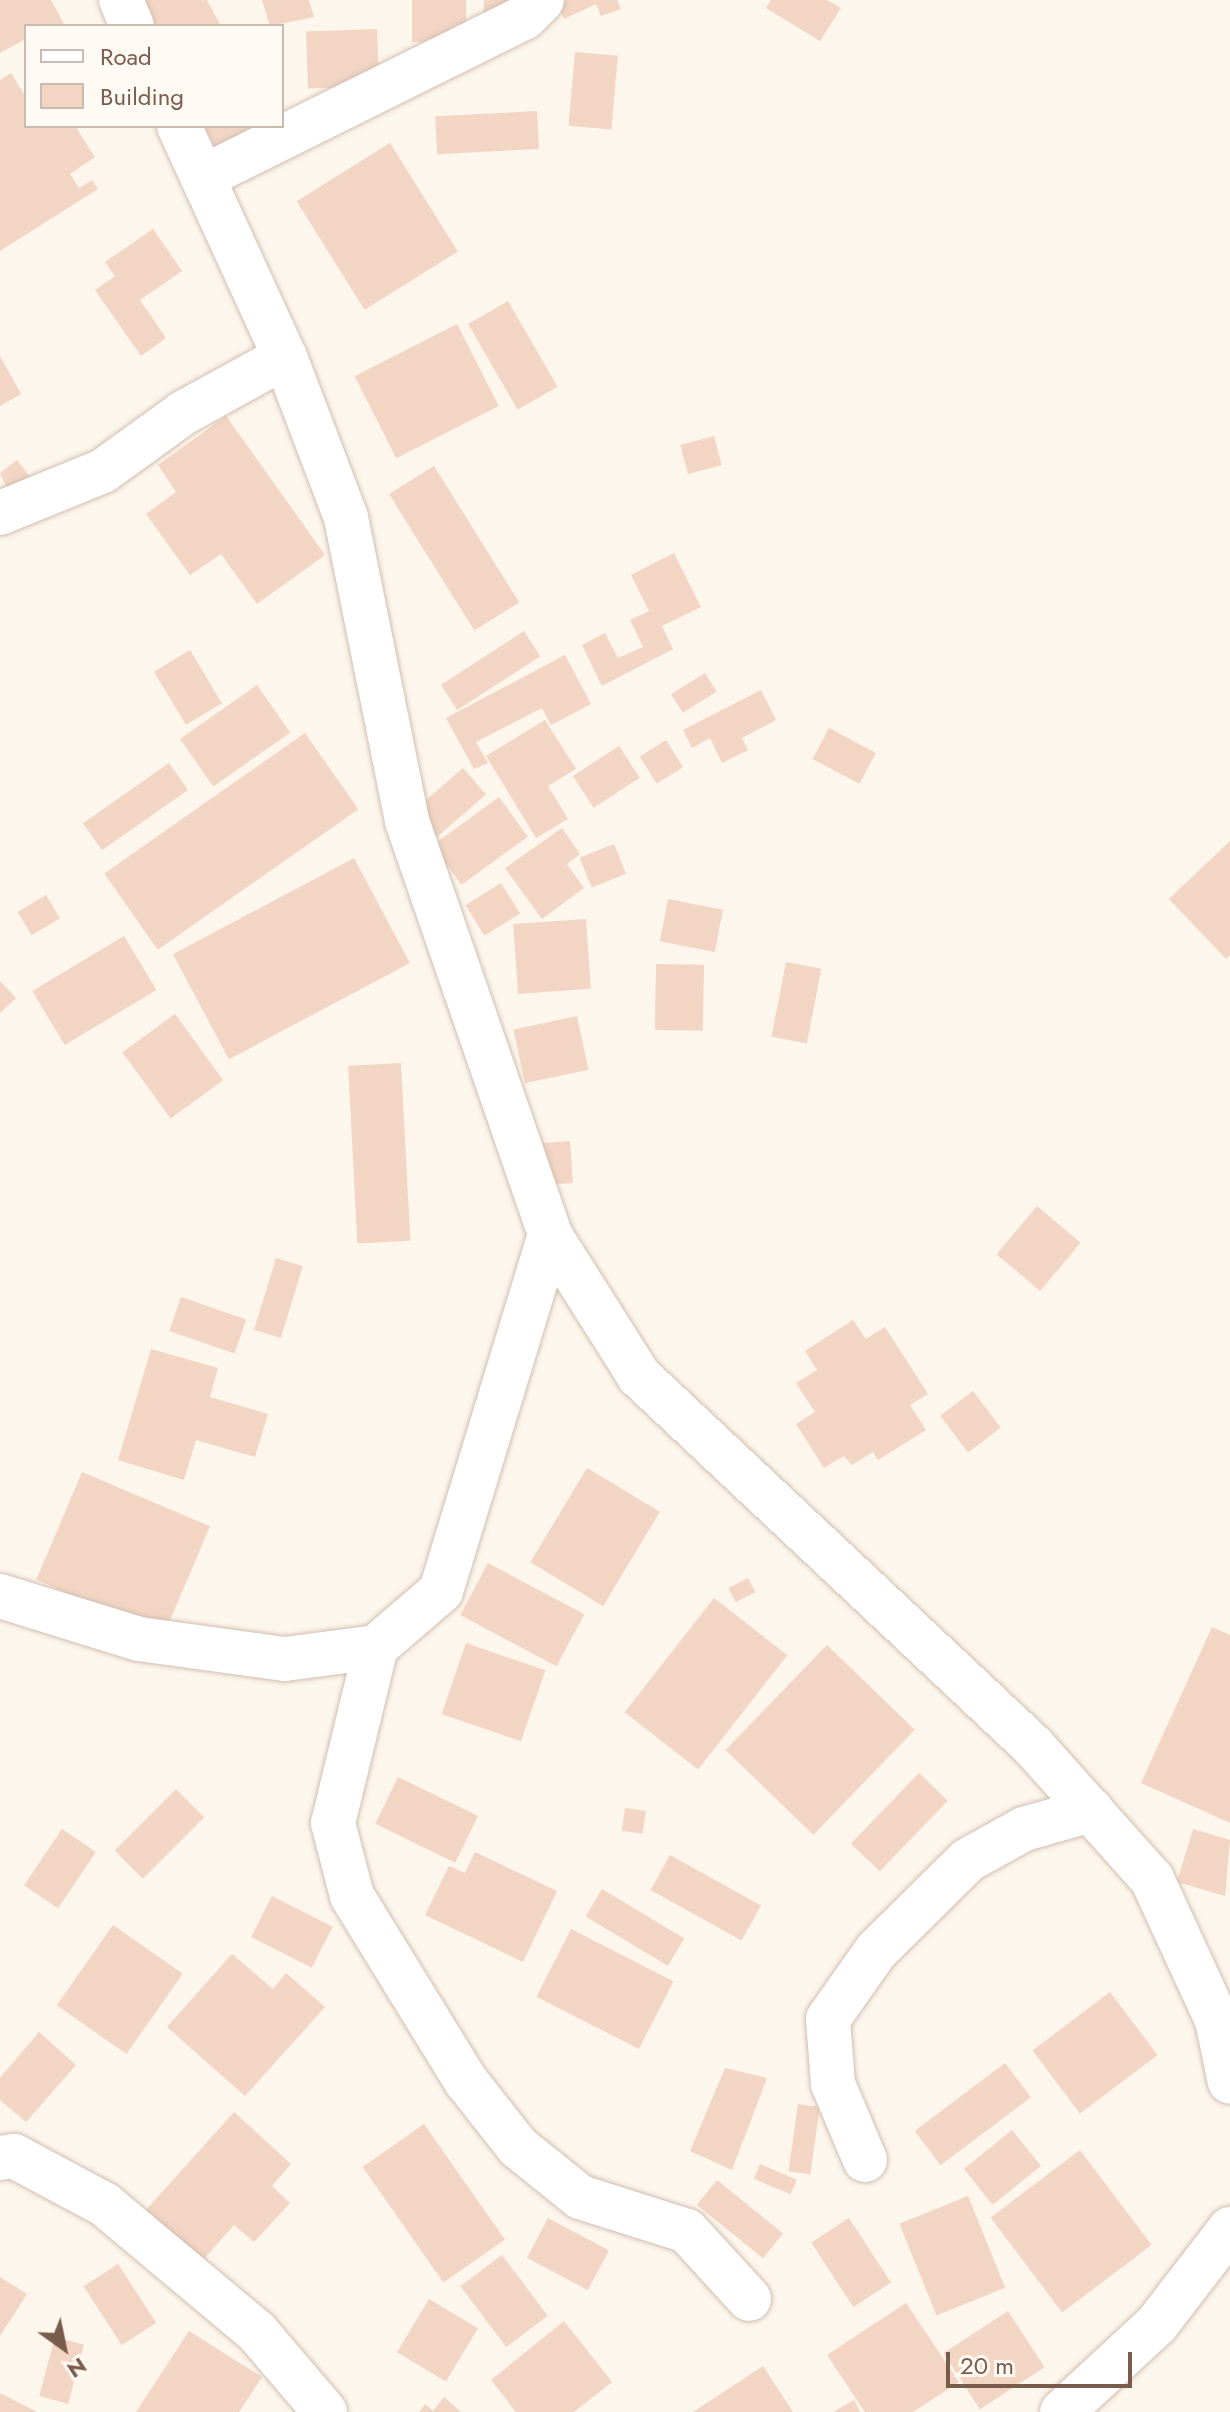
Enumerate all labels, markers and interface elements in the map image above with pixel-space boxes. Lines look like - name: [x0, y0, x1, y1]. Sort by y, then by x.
- legend: [24, 24, 284, 128]
- text: Road: [100, 39, 152, 74]
- text: Building: [100, 79, 184, 114]
- north arrow: [24, 2308, 104, 2388]
- scale bar: [950, 2336, 1136, 2386]
- text: 20 m: [960, 2348, 1014, 2383]
- text: N: [61, 2350, 93, 2386]

